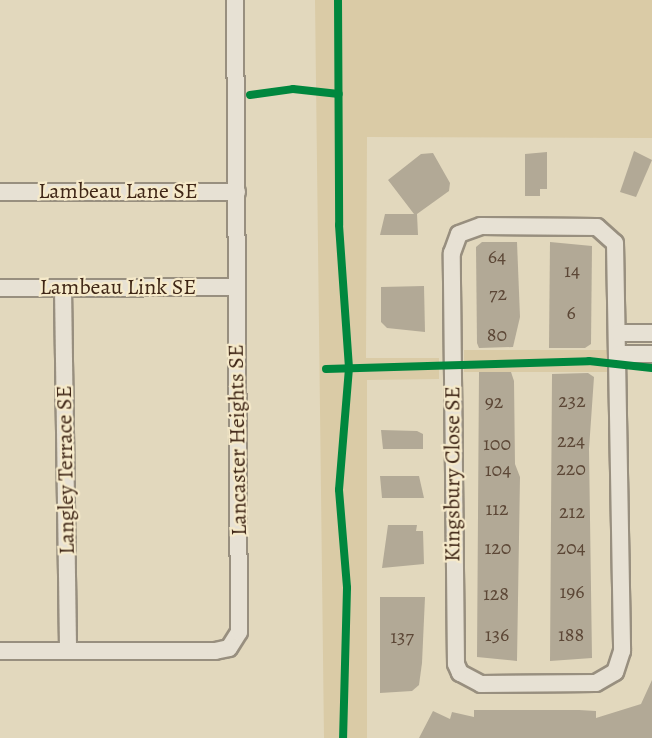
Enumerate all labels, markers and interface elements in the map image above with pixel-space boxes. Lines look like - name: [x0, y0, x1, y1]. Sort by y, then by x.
- street label: Lambeau Lane SE: [38, 179, 198, 205]
- house number: 64: [488, 244, 506, 268]
- house number: 14: [564, 258, 580, 282]
- street label: Lambeau Link SE: [40, 275, 196, 301]
- house number: 72: [489, 281, 507, 305]
- house number: 6: [566, 300, 576, 324]
- house number: 80: [487, 322, 507, 346]
- street label: Lancaster Heights SE: [223, 344, 253, 536]
- street label: Langley Terrace SE: [51, 385, 81, 555]
- street label: Kingsbury Close SE: [440, 386, 466, 562]
- house number: 232: [558, 388, 586, 412]
- house number: 92: [485, 389, 503, 413]
- house number: 224: [557, 428, 585, 452]
- house number: 100: [483, 431, 511, 455]
- house number: 220: [556, 456, 586, 480]
- house number: 104: [485, 457, 511, 481]
- house number: 112: [485, 496, 509, 520]
- house number: 212: [559, 499, 585, 523]
- house number: 120: [485, 535, 511, 559]
- house number: 204: [556, 535, 586, 559]
- house number: 196: [559, 579, 585, 603]
- house number: 128: [483, 581, 509, 605]
- house number: 136: [485, 622, 509, 646]
- house number: 188: [558, 622, 584, 646]
- house number: 137: [390, 624, 414, 648]

